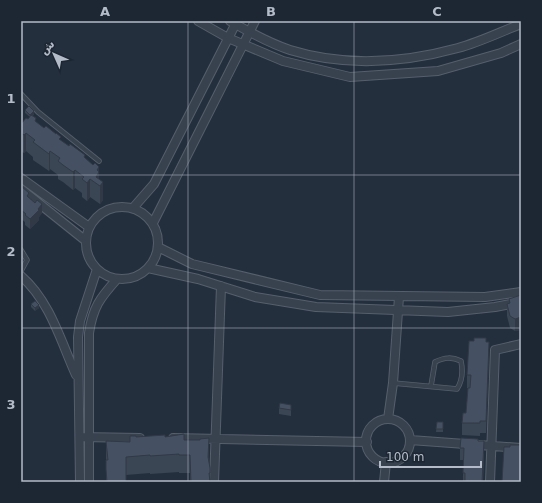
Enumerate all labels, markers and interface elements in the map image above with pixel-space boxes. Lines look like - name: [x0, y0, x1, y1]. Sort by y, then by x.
- text: A: [100, 4, 110, 19]
- text: B: [266, 4, 276, 19]
- text: C: [432, 4, 442, 19]
- north arrow: [34, 34, 74, 74]
- text: ش: [37, 37, 57, 57]
- text: 1: [6, 91, 16, 106]
- text: 2: [6, 244, 16, 259]
- text: 3: [6, 397, 16, 412]
- scale bar: [380, 443, 481, 469]
- text: 100 m: [386, 450, 424, 464]

